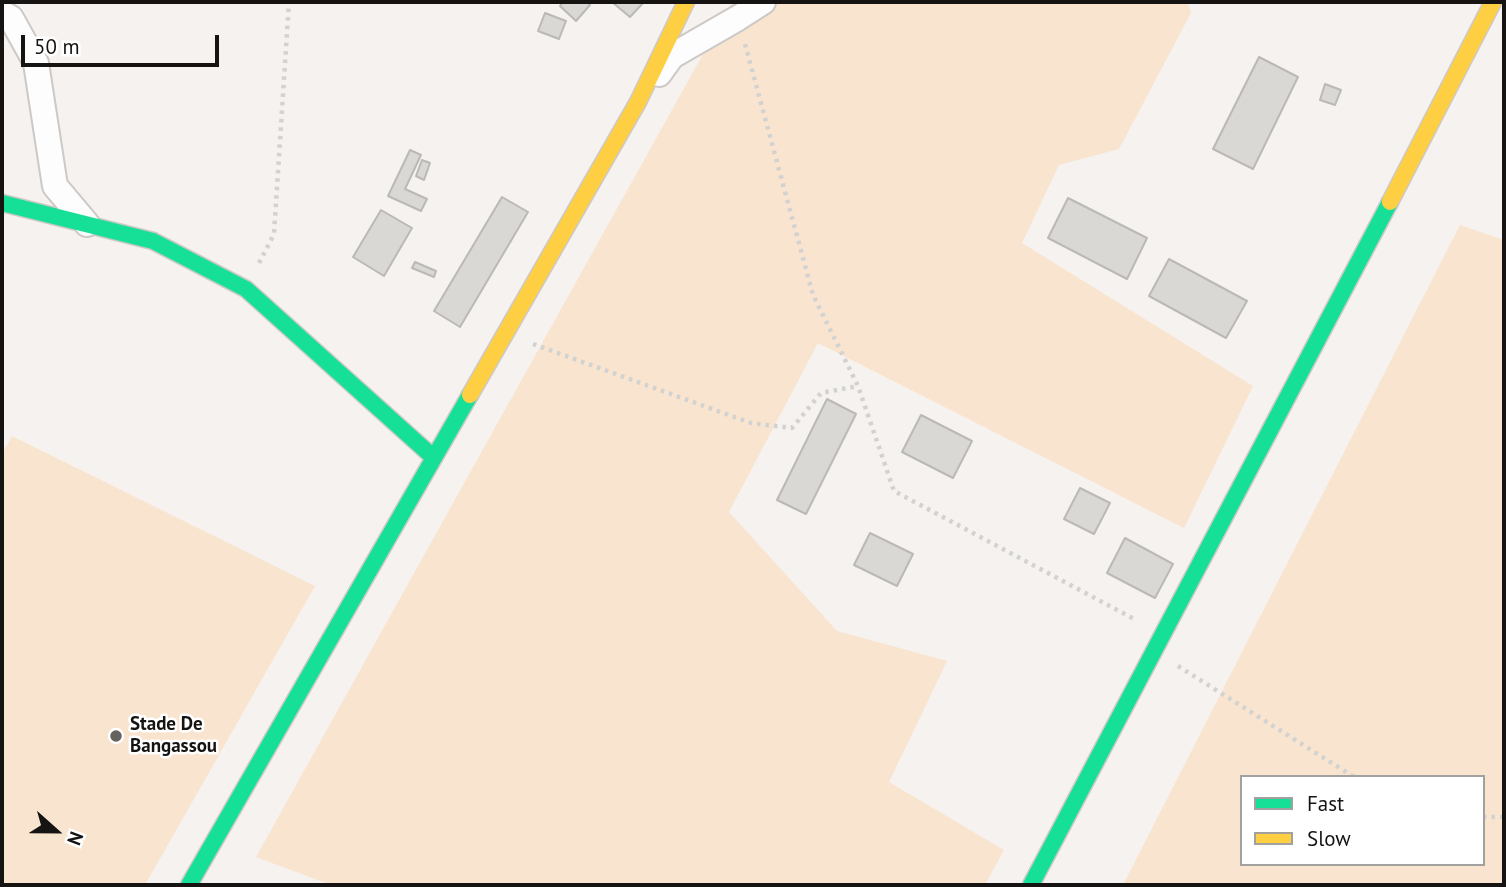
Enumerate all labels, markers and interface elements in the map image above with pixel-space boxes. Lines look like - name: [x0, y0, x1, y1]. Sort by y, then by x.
- scale bar: [24, 21, 222, 65]
- text: 50 m: [34, 33, 80, 60]
- place label: Stade De Bangassou: [130, 714, 217, 758]
- marker: Stade De Bangassou: [108, 728, 124, 744]
- legend: [1240, 775, 1485, 866]
- text: Fast: [1307, 790, 1344, 817]
- north arrow: [21, 796, 91, 866]
- text: Slow: [1307, 825, 1351, 852]
- text: N: [62, 828, 89, 849]

